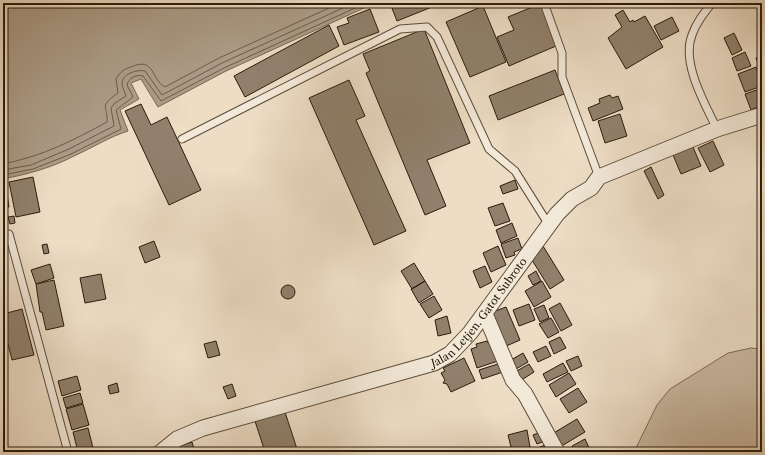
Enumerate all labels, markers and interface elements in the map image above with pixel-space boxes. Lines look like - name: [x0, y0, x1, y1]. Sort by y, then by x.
- street label: Jalan Letjen. Gatot Subroto: [428, 255, 530, 371]

